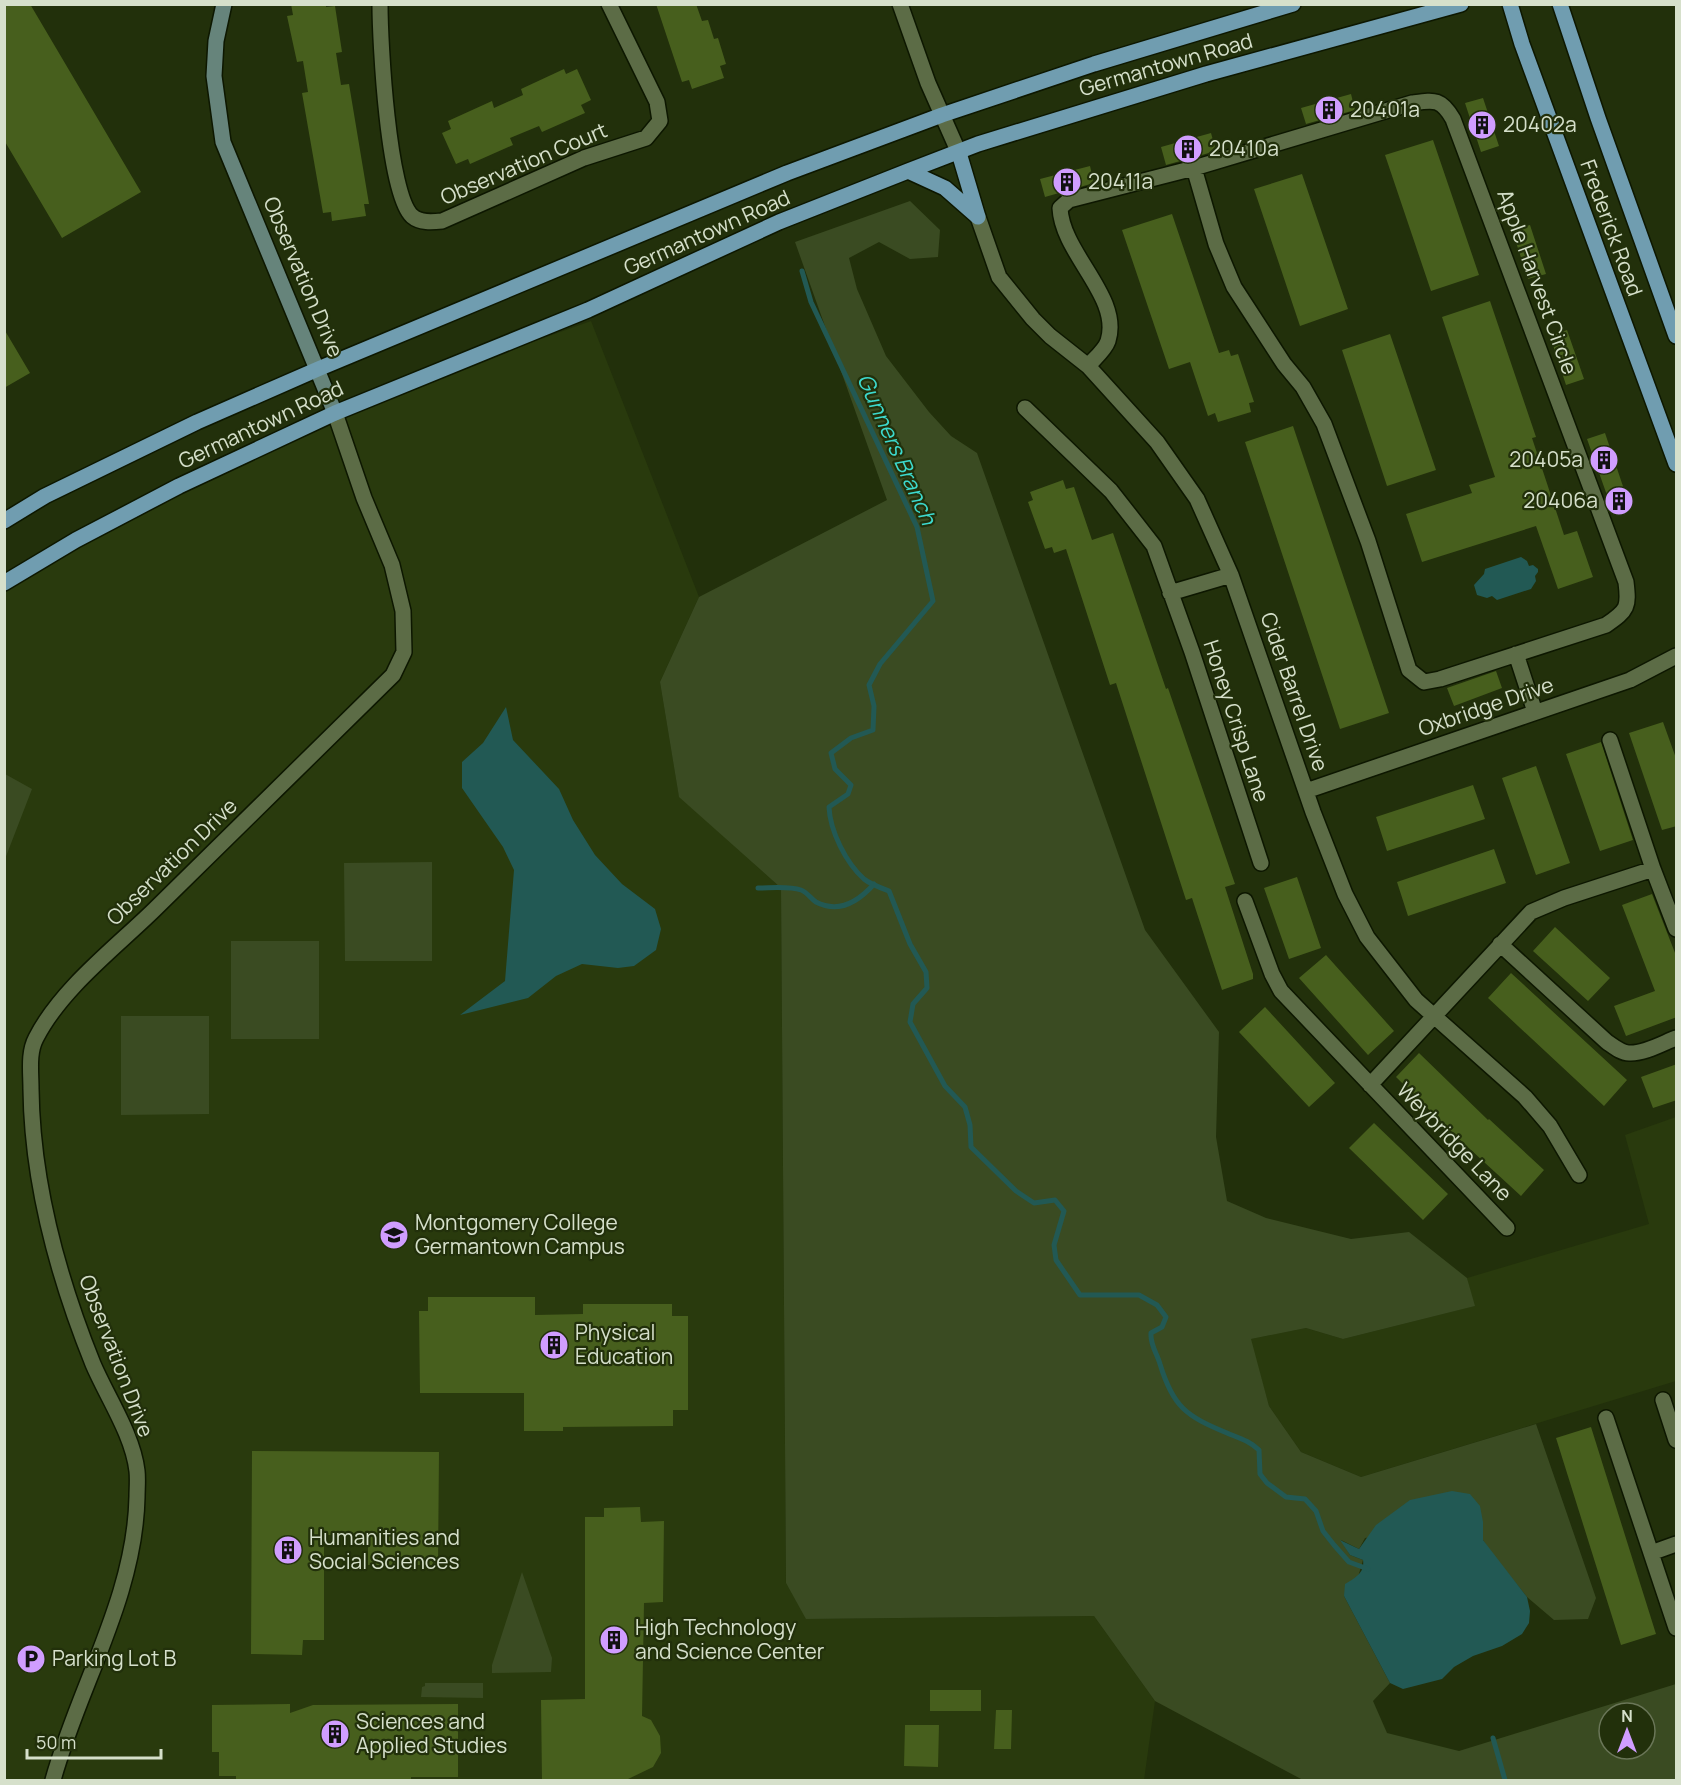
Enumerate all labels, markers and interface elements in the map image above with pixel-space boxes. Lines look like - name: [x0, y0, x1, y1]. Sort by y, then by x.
- street label: Germantown Road: [1076, 26, 1256, 102]
- building icon: 20401a: [1313, 94, 1345, 126]
- place label: 20401a: [1350, 95, 1420, 123]
- building icon: 20402a: [1466, 109, 1498, 141]
- place label: 20402a: [1503, 110, 1577, 138]
- street label: Observation Court: [436, 115, 611, 211]
- building icon: 20410a: [1172, 133, 1204, 165]
- place label: 20410a: [1209, 134, 1279, 162]
- street label: Frederick Road: [1574, 155, 1650, 300]
- building icon: 20411a: [1051, 166, 1083, 198]
- place label: 20411a: [1088, 167, 1153, 195]
- street label: Germantown Road: [619, 183, 794, 281]
- street label: Apple Harvest Circle: [1491, 185, 1584, 378]
- street label: Observation Drive: [258, 192, 350, 361]
- water label: Gunners Branch: [850, 369, 944, 530]
- street label: Germantown Road: [173, 374, 348, 475]
- building icon: 20405a: [1588, 444, 1620, 476]
- place label: 20405a: [1509, 445, 1583, 473]
- building icon: 20406a: [1603, 485, 1635, 517]
- place label: 20406a: [1523, 486, 1598, 514]
- street label: Cider Barrel Drive: [1255, 608, 1335, 775]
- street label: Honey Crisp Lane: [1198, 636, 1276, 805]
- street label: Oxbridge Drive: [1414, 670, 1557, 742]
- street label: Observation Drive: [100, 792, 243, 931]
- street label: Weybridge Lane: [1391, 1076, 1519, 1207]
- place label: Montgomery College Germantown Campus: [415, 1208, 625, 1260]
- school or university icon: Montgomery College Germantown Campus: [378, 1219, 410, 1251]
- street label: Observation Drive: [73, 1271, 161, 1441]
- place label: Physical Education: [575, 1318, 673, 1370]
- building icon: Physical Education: [538, 1329, 570, 1361]
- place label: Humanities and Social Sciences: [309, 1523, 460, 1575]
- building icon: Humanities and Social Sciences: [272, 1534, 304, 1566]
- place label: High Technology and Science Center: [635, 1613, 825, 1665]
- building icon: High Technology and Science Center: [598, 1624, 630, 1656]
- parking icon: Parking Lot B: [15, 1643, 47, 1675]
- place label: Parking Lot B: [52, 1644, 177, 1672]
- north arrow: [1597, 1701, 1657, 1761]
- text: N: [1621, 1705, 1633, 1727]
- place label: Sciences and Applied Studies: [356, 1707, 507, 1759]
- building icon: Sciences and Applied Studies: [319, 1718, 351, 1750]
- scale bar: [27, 1722, 160, 1760]
- text: 50 m: [36, 1730, 76, 1754]

